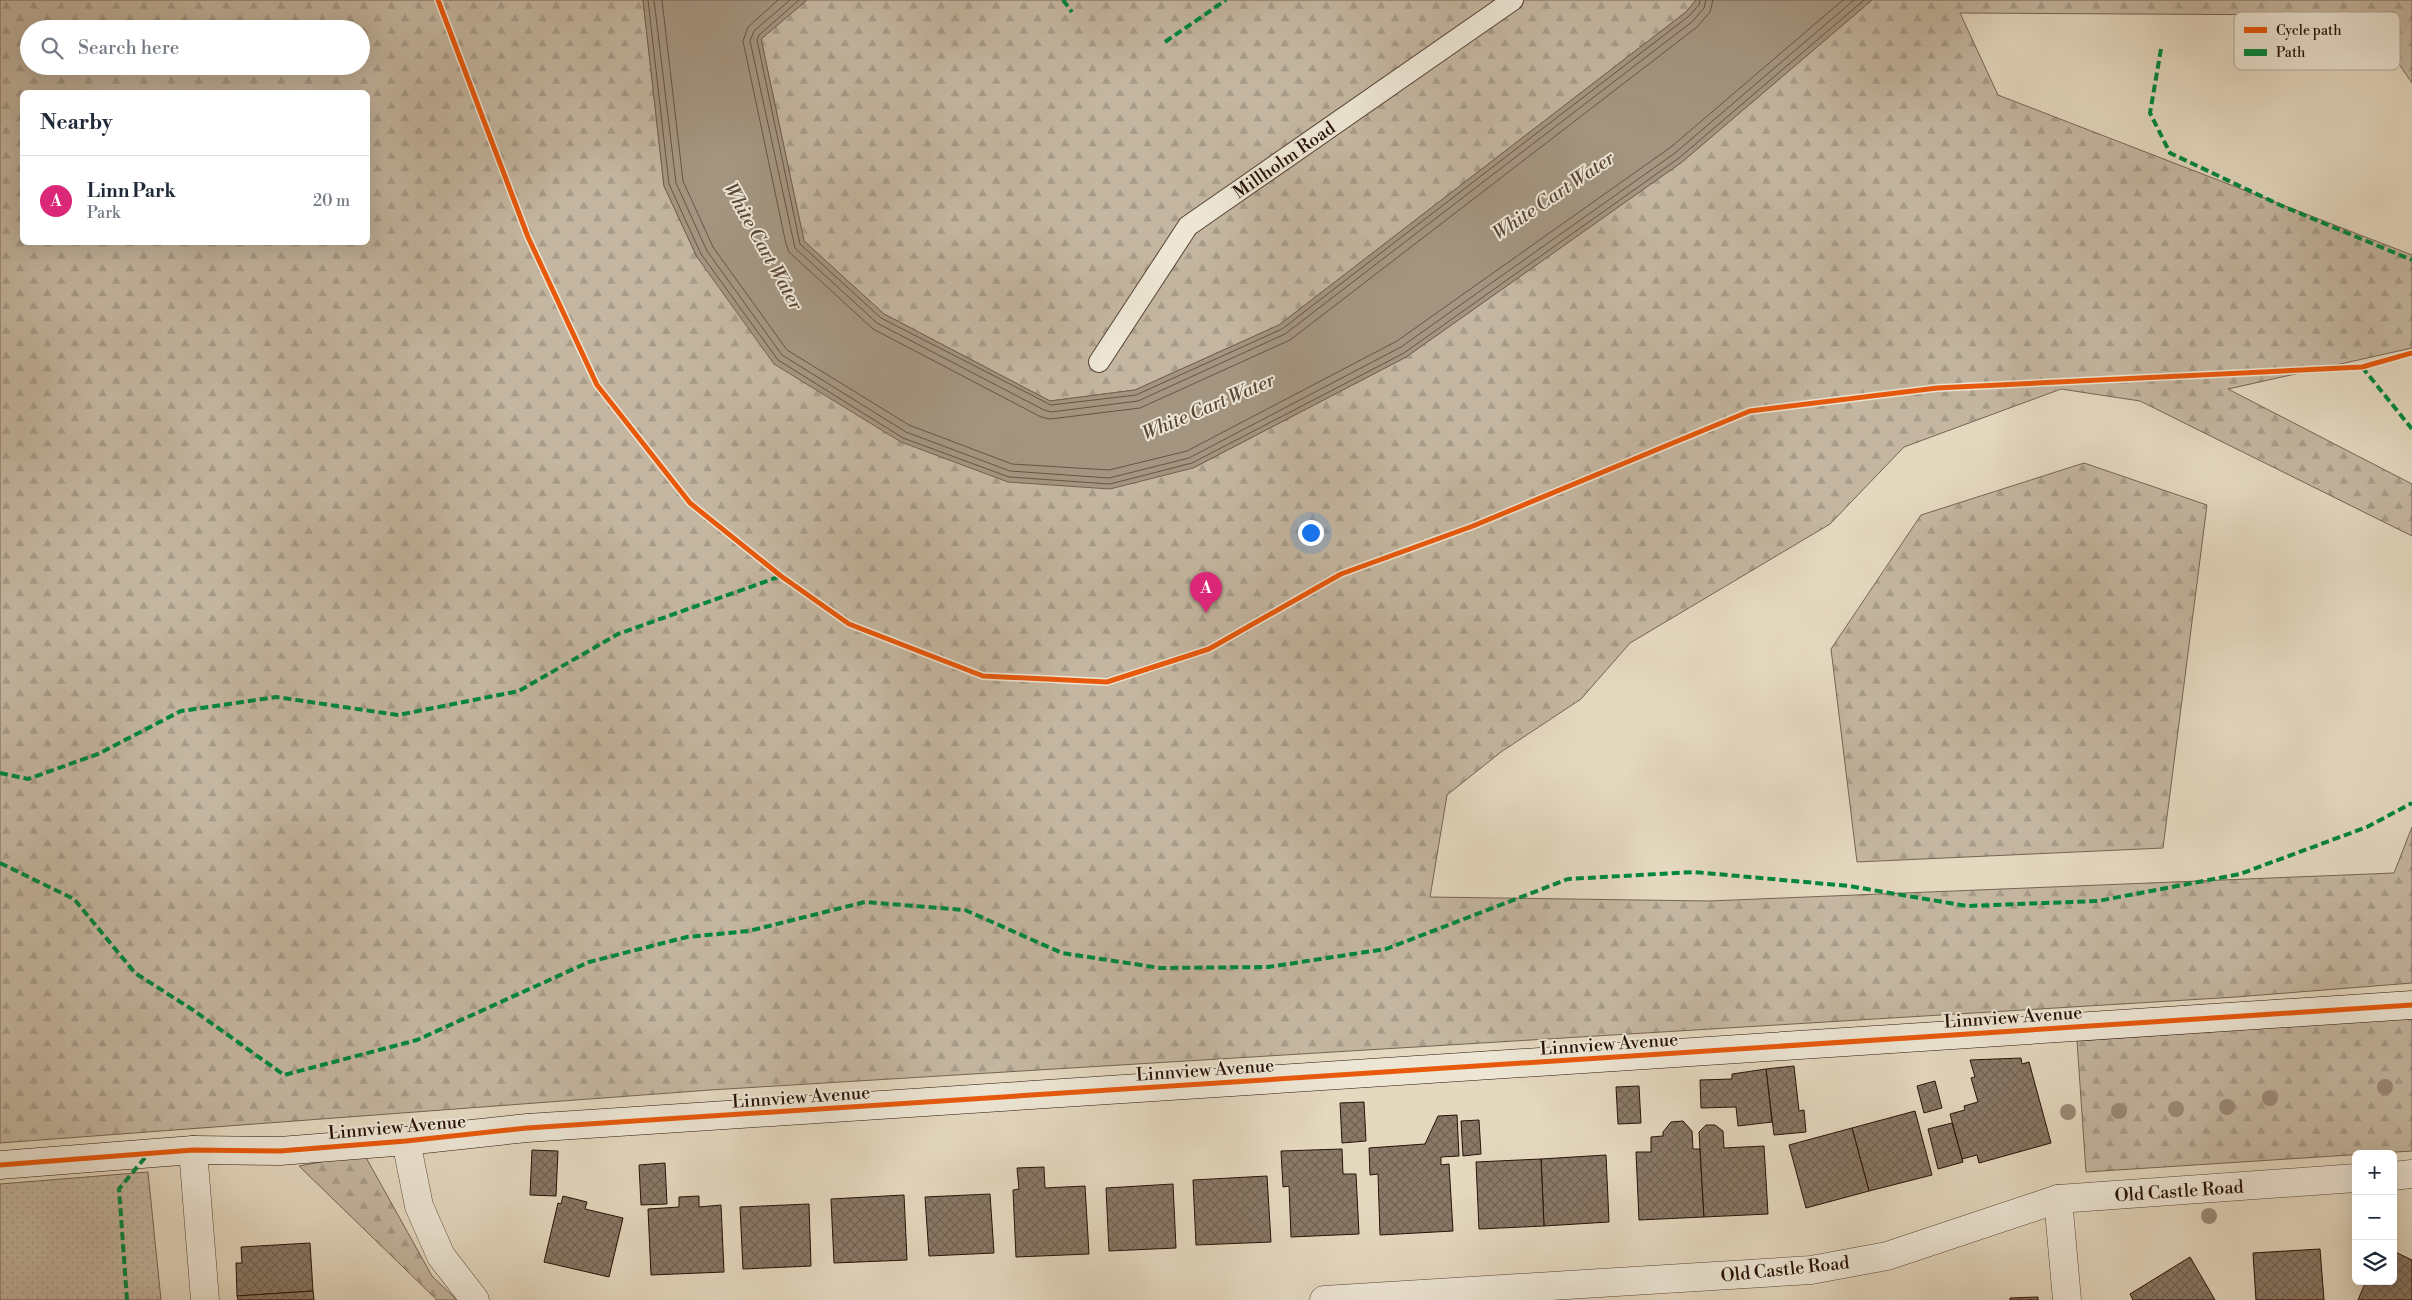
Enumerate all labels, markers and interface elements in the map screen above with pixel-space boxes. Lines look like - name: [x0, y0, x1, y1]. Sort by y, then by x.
- legend: [2234, 12, 2400, 70]
- search box: [20, 20, 370, 75]
- text: Cycle path: [2276, 22, 2342, 40]
- icon: search: [38, 34, 66, 62]
- text: Search here: [78, 36, 179, 60]
- text: Path: [2276, 44, 2306, 62]
- text: Nearby: [40, 110, 113, 136]
- street label: Millholm Road: [1229, 116, 1341, 204]
- water label: White Cart Water: [1488, 146, 1620, 245]
- text: Linn Park: [87, 179, 176, 203]
- water label: White Cart Water: [718, 179, 808, 315]
- text: A: [50, 191, 62, 211]
- text: 20 m: [313, 191, 350, 211]
- text: Park: [87, 203, 120, 223]
- water label: White Cart Water: [1138, 368, 1279, 446]
- your location: [1298, 520, 1324, 546]
- pin: A: [1190, 572, 1222, 613]
- street label: Linnview Avenue: [1943, 1001, 2083, 1034]
- street label: Linnview Avenue: [1539, 1028, 1679, 1061]
- street label: Linnview Avenue: [1135, 1054, 1275, 1087]
- street label: Linnview Avenue: [731, 1081, 871, 1114]
- street label: Linnview Avenue: [327, 1110, 467, 1145]
- map controls: [2352, 1150, 2397, 1285]
- button: +: [2352, 1150, 2397, 1195]
- street label: Old Castle Road: [2114, 1175, 2245, 1207]
- button: −: [2352, 1195, 2397, 1240]
- button: layers: [2352, 1240, 2397, 1285]
- street label: Old Castle Road: [1720, 1251, 1851, 1288]

